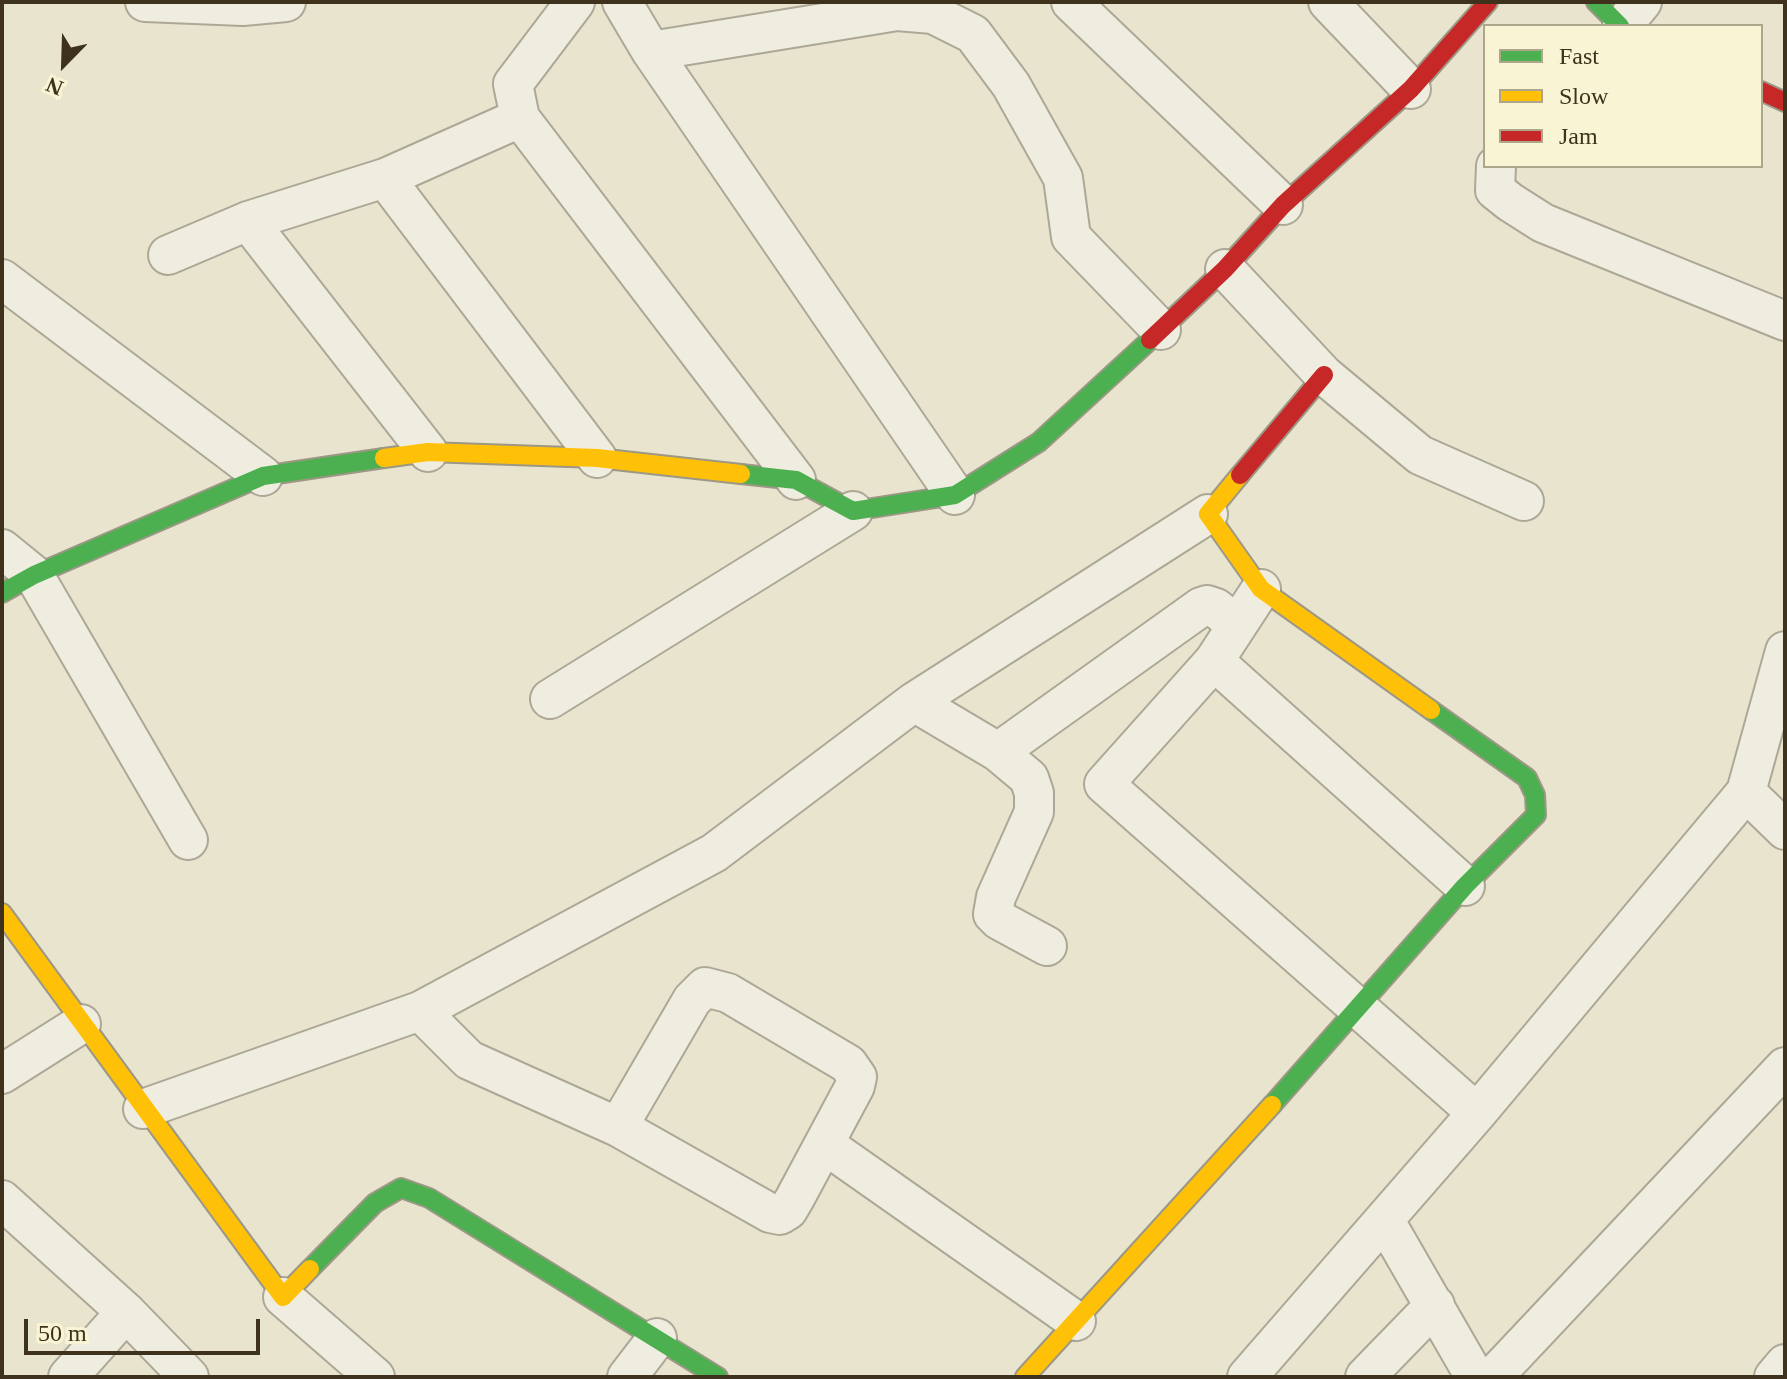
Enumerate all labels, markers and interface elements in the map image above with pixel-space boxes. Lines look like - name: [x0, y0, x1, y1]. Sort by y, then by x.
- north arrow: [24, 24, 104, 104]
- legend: [1483, 24, 1763, 168]
- text: Fast: [1559, 43, 1599, 69]
- text: N: [42, 72, 67, 101]
- text: Slow: [1559, 83, 1608, 109]
- text: Jam: [1559, 123, 1598, 149]
- scale bar: [28, 1303, 264, 1353]
- text: 50 m: [38, 1320, 87, 1346]

